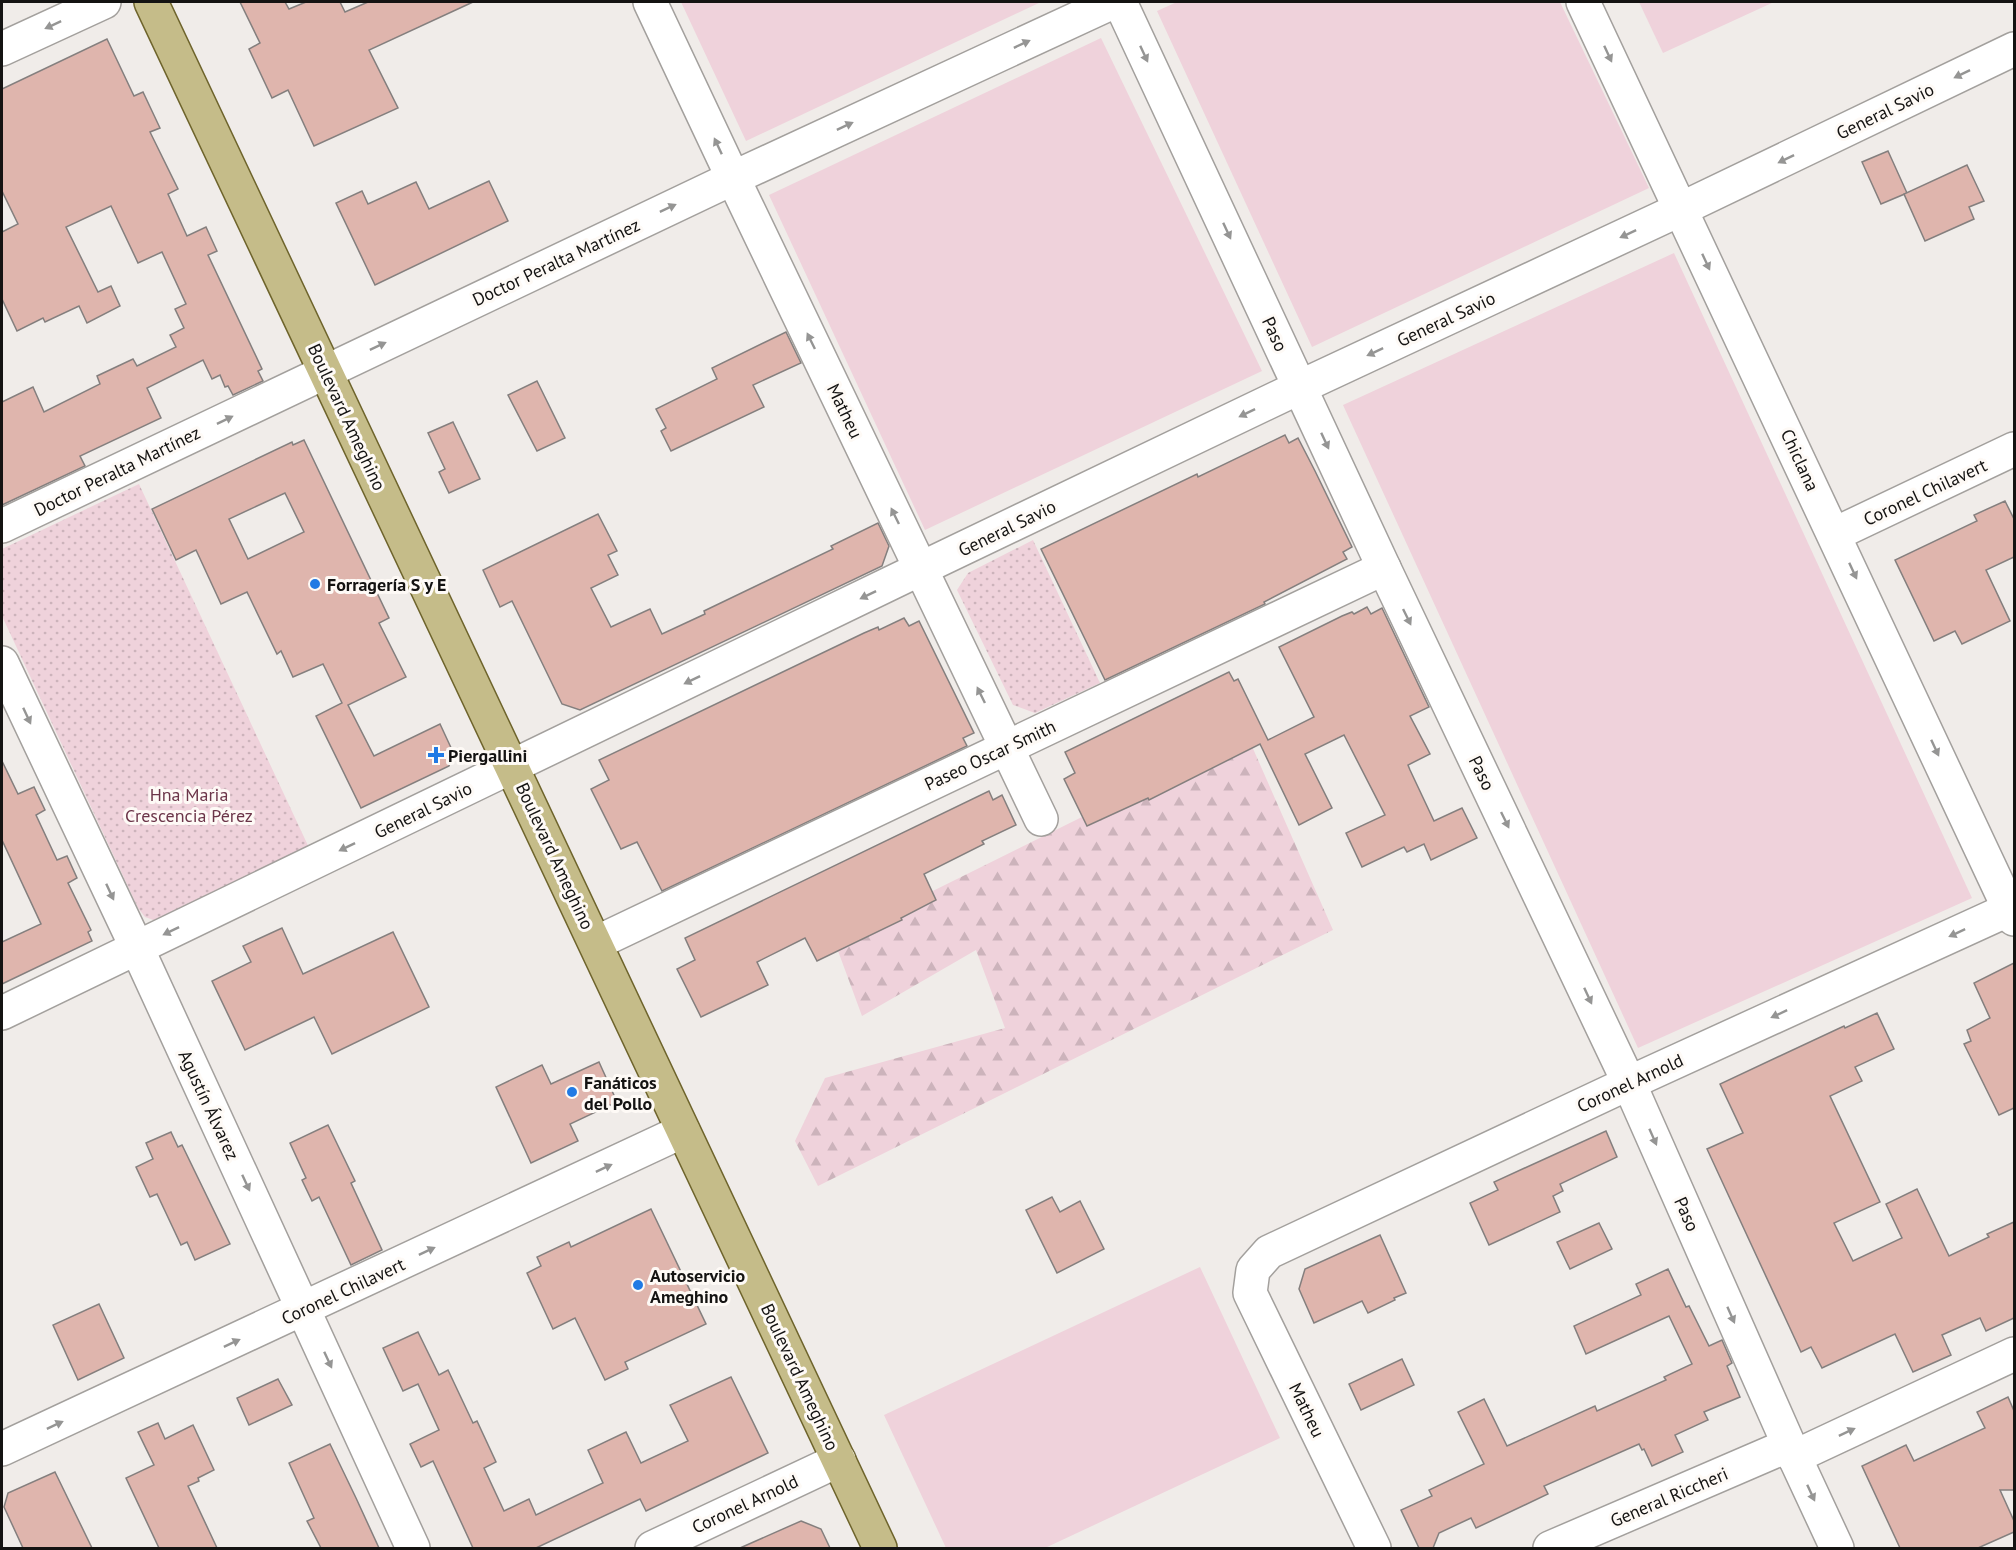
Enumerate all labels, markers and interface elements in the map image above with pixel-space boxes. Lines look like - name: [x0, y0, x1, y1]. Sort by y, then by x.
- one-way arrow: [44, 21, 61, 30]
- one-way arrow: [1013, 39, 1030, 48]
- one-way arrow: [1140, 46, 1149, 63]
- one-way arrow: [1604, 46, 1613, 63]
- one-way arrow: [1953, 69, 1970, 78]
- street label: General Savio: [1832, 77, 1938, 145]
- one-way arrow: [836, 121, 853, 130]
- one-way arrow: [713, 137, 722, 154]
- one-way arrow: [1778, 154, 1795, 163]
- one-way arrow: [659, 204, 677, 214]
- street label: Doctor Peralta Martínez: [469, 213, 643, 311]
- one-way arrow: [1222, 223, 1232, 241]
- one-way arrow: [1619, 230, 1636, 239]
- one-way arrow: [1701, 254, 1710, 271]
- street label: General Savio: [1393, 286, 1499, 352]
- street label: Paso: [1257, 313, 1293, 355]
- one-way arrow: [806, 332, 815, 349]
- street label: Boulevard Ameghino: [303, 340, 391, 494]
- one-way arrow: [370, 342, 387, 351]
- one-way arrow: [1367, 348, 1384, 357]
- street label: Matheu: [822, 380, 868, 442]
- one-way arrow: [1239, 408, 1256, 417]
- one-way arrow: [216, 415, 233, 424]
- street label: Doctor Peralta Martínez: [30, 421, 204, 521]
- street label: Chiclana: [1776, 425, 1824, 495]
- one-way arrow: [1320, 432, 1329, 449]
- street label: Coronel Chilavert: [1860, 453, 1990, 531]
- street label: General Savio: [954, 494, 1060, 562]
- one-way arrow: [891, 508, 900, 525]
- one-way arrow: [1848, 563, 1857, 580]
- place label: Forragería S y E: [327, 573, 446, 596]
- marker: Forragería S y E: [308, 577, 322, 591]
- one-way arrow: [859, 590, 876, 599]
- one-way arrow: [1403, 609, 1412, 626]
- one-way arrow: [684, 675, 701, 685]
- one-way arrow: [976, 686, 985, 703]
- one-way arrow: [22, 708, 31, 725]
- street label: Paseo Oscar Smith: [921, 715, 1059, 795]
- one-way arrow: [1930, 739, 1940, 757]
- place label: Piergallini: [448, 744, 527, 767]
- marker: Piergallini: [429, 748, 443, 762]
- street label: Paso: [1464, 752, 1500, 794]
- street label: General Savio: [370, 776, 476, 844]
- street label: Boulevard Ameghino: [511, 779, 599, 933]
- park label: Hna Maria Crescencia Pérez: [125, 783, 253, 827]
- one-way arrow: [1499, 811, 1509, 829]
- one-way arrow: [339, 842, 356, 851]
- one-way arrow: [106, 884, 115, 901]
- one-way arrow: [163, 926, 180, 935]
- one-way arrow: [1947, 928, 1965, 938]
- one-way arrow: [1584, 988, 1593, 1005]
- one-way arrow: [1771, 1010, 1788, 1019]
- street label: Agustín Álvarez: [173, 1046, 245, 1164]
- street label: Coronel Arnold: [1573, 1048, 1687, 1118]
- place label: Fanáticos del Pollo: [584, 1071, 657, 1115]
- marker: Fanáticos del Pollo: [565, 1085, 579, 1099]
- one-way arrow: [1648, 1128, 1658, 1146]
- one-way arrow: [595, 1164, 612, 1173]
- one-way arrow: [241, 1175, 250, 1192]
- street label: Paso: [1669, 1193, 1705, 1235]
- one-way arrow: [419, 1247, 436, 1256]
- street label: Coronel Chilavert: [278, 1252, 408, 1330]
- place label: Autoservicio Ameghino: [650, 1264, 746, 1308]
- marker: Autoservicio Ameghino: [631, 1278, 645, 1292]
- street label: Boulevard Ameghino: [756, 1300, 844, 1454]
- one-way arrow: [1727, 1306, 1737, 1324]
- one-way arrow: [223, 1338, 241, 1348]
- one-way arrow: [323, 1352, 332, 1369]
- street label: Matheu: [1284, 1379, 1330, 1441]
- one-way arrow: [46, 1420, 63, 1429]
- one-way arrow: [1838, 1427, 1856, 1437]
- street label: General Riccheri: [1607, 1462, 1731, 1532]
- street label: Coronel Arnold: [688, 1469, 802, 1539]
- one-way arrow: [1807, 1485, 1816, 1502]

